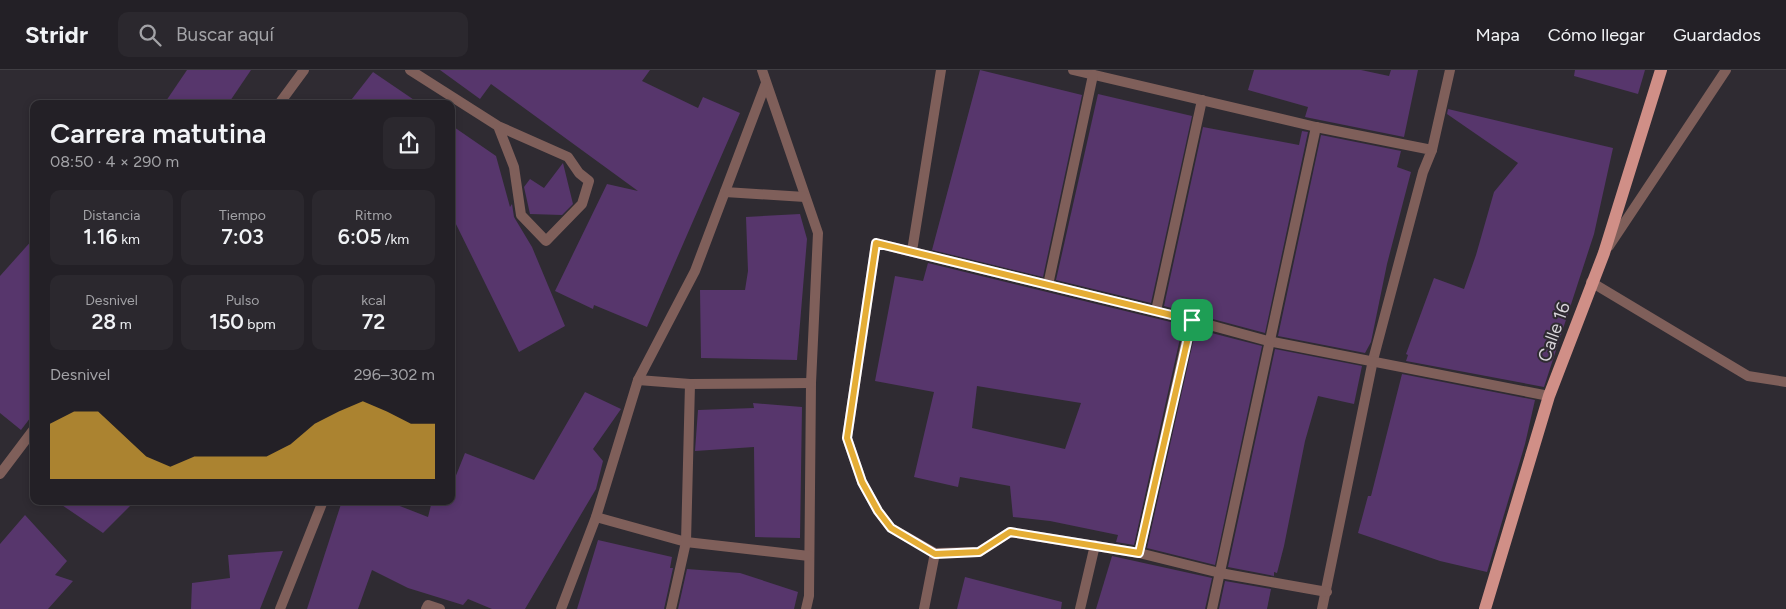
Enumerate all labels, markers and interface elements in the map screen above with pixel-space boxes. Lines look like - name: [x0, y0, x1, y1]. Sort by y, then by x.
- search box: [118, 12, 468, 57]
- text: Stridr: [25, 20, 88, 49]
- icon: search: [136, 21, 164, 49]
- text: Buscar aquí: [176, 23, 274, 46]
- text: Mapa: [1475, 24, 1520, 46]
- text: Cómo llegar: [1548, 24, 1645, 46]
- text: Guardados: [1673, 24, 1761, 46]
- text: Carrera matutina: [50, 116, 266, 150]
- button: share: [383, 117, 435, 169]
- text: 08:50 · 4 × 290 m: [50, 152, 179, 171]
- text: Distancia: [83, 207, 140, 224]
- text: Tiempo: [219, 207, 266, 224]
- text: Ritmo: [355, 207, 392, 224]
- text: 1.16: [83, 224, 118, 249]
- text: 7:03: [221, 224, 264, 249]
- text: 6:05: [338, 224, 382, 249]
- text: km: [118, 231, 140, 248]
- text: /km: [382, 231, 409, 248]
- text: Desnivel: [85, 292, 138, 309]
- text: Pulso: [226, 292, 259, 309]
- text: kcal: [361, 292, 386, 309]
- pin: [1171, 299, 1213, 341]
- street label: Calle 16: [1533, 299, 1575, 365]
- icon: arrive: [1178, 306, 1206, 334]
- text: 28: [91, 309, 116, 334]
- text: 150: [209, 309, 244, 334]
- text: 72: [362, 309, 385, 334]
- text: m: [116, 316, 132, 333]
- text: bpm: [244, 316, 276, 333]
- text: Desnivel: [50, 365, 110, 384]
- text: 296–302 m: [354, 365, 435, 384]

